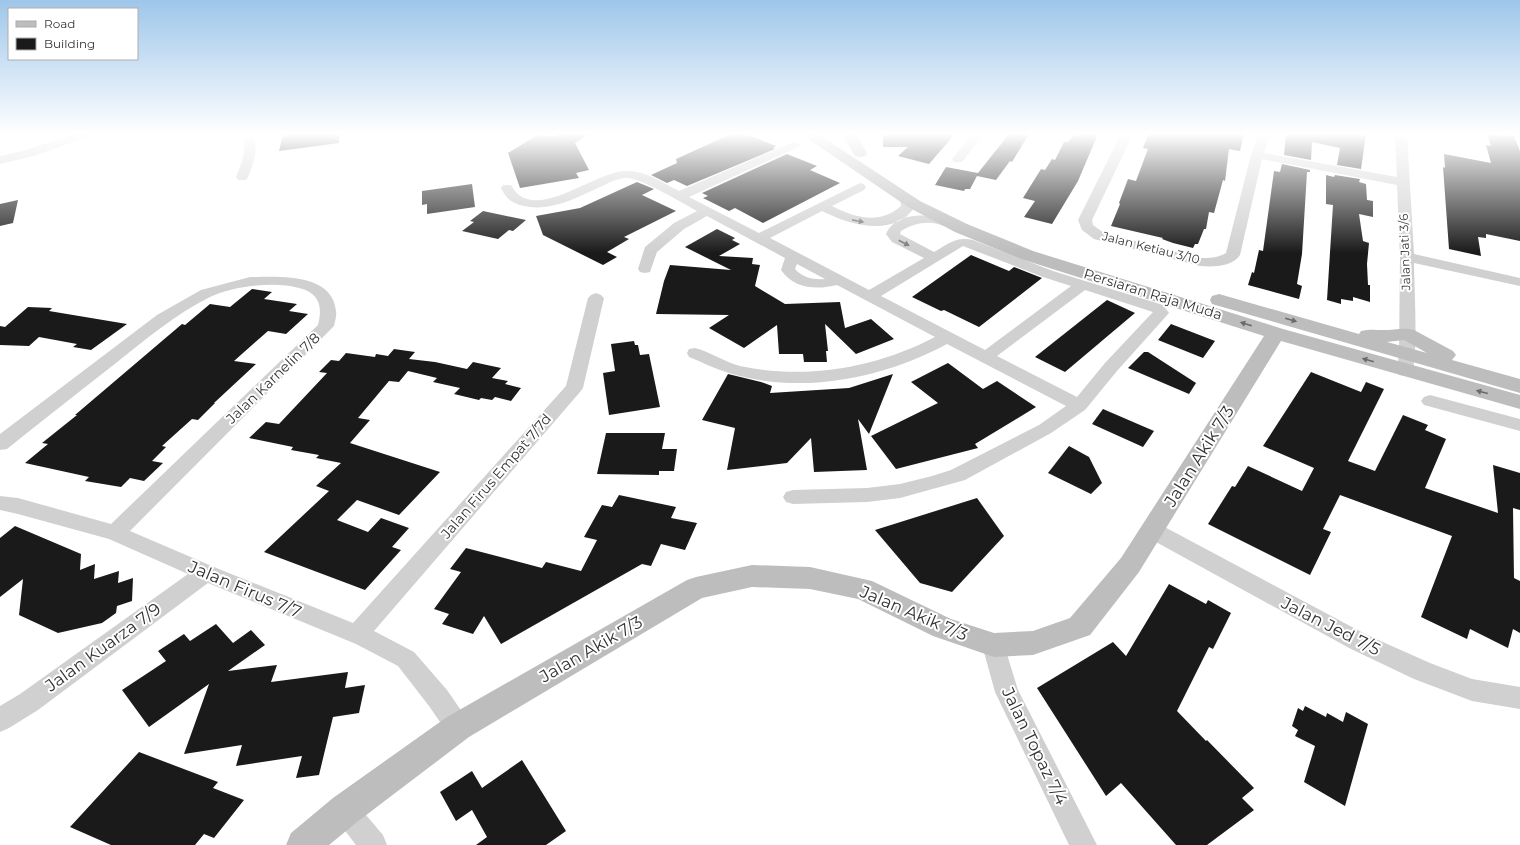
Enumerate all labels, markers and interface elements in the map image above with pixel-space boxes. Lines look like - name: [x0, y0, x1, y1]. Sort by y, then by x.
- legend: [8, 8, 138, 60]
- text: Road: [44, 16, 75, 31]
- text: Building: [44, 36, 95, 51]
- street label: Jalan Jati 3/6: [1396, 213, 1413, 292]
- one-way arrow: [852, 218, 864, 224]
- street label: Jalan Ketiau 3/10: [1100, 228, 1201, 267]
- one-way arrow: [898, 240, 909, 246]
- street label: Persiaran Raja Muda: [1082, 264, 1224, 324]
- one-way arrow: [1285, 318, 1298, 324]
- one-way arrow: [1240, 321, 1252, 327]
- street label: Jalan Karnelin 7/8: [222, 329, 324, 428]
- one-way arrow: [1362, 357, 1374, 363]
- one-way arrow: [1476, 389, 1488, 395]
- street label: Jalan Akik 7/3: [1159, 402, 1238, 511]
- street label: Jalan Firus Empat 7/7d: [436, 410, 555, 543]
- street label: Jalan Firus 7/7: [185, 556, 304, 622]
- street label: Jalan Akik 7/3: [856, 581, 971, 645]
- street label: Jalan Jed 7/5: [1277, 592, 1384, 660]
- street label: Jalan Kuarza 7/9: [41, 598, 165, 696]
- street label: Jalan Akik 7/3: [535, 612, 646, 687]
- street label: Jalan Topaz 7/4: [997, 683, 1072, 808]

